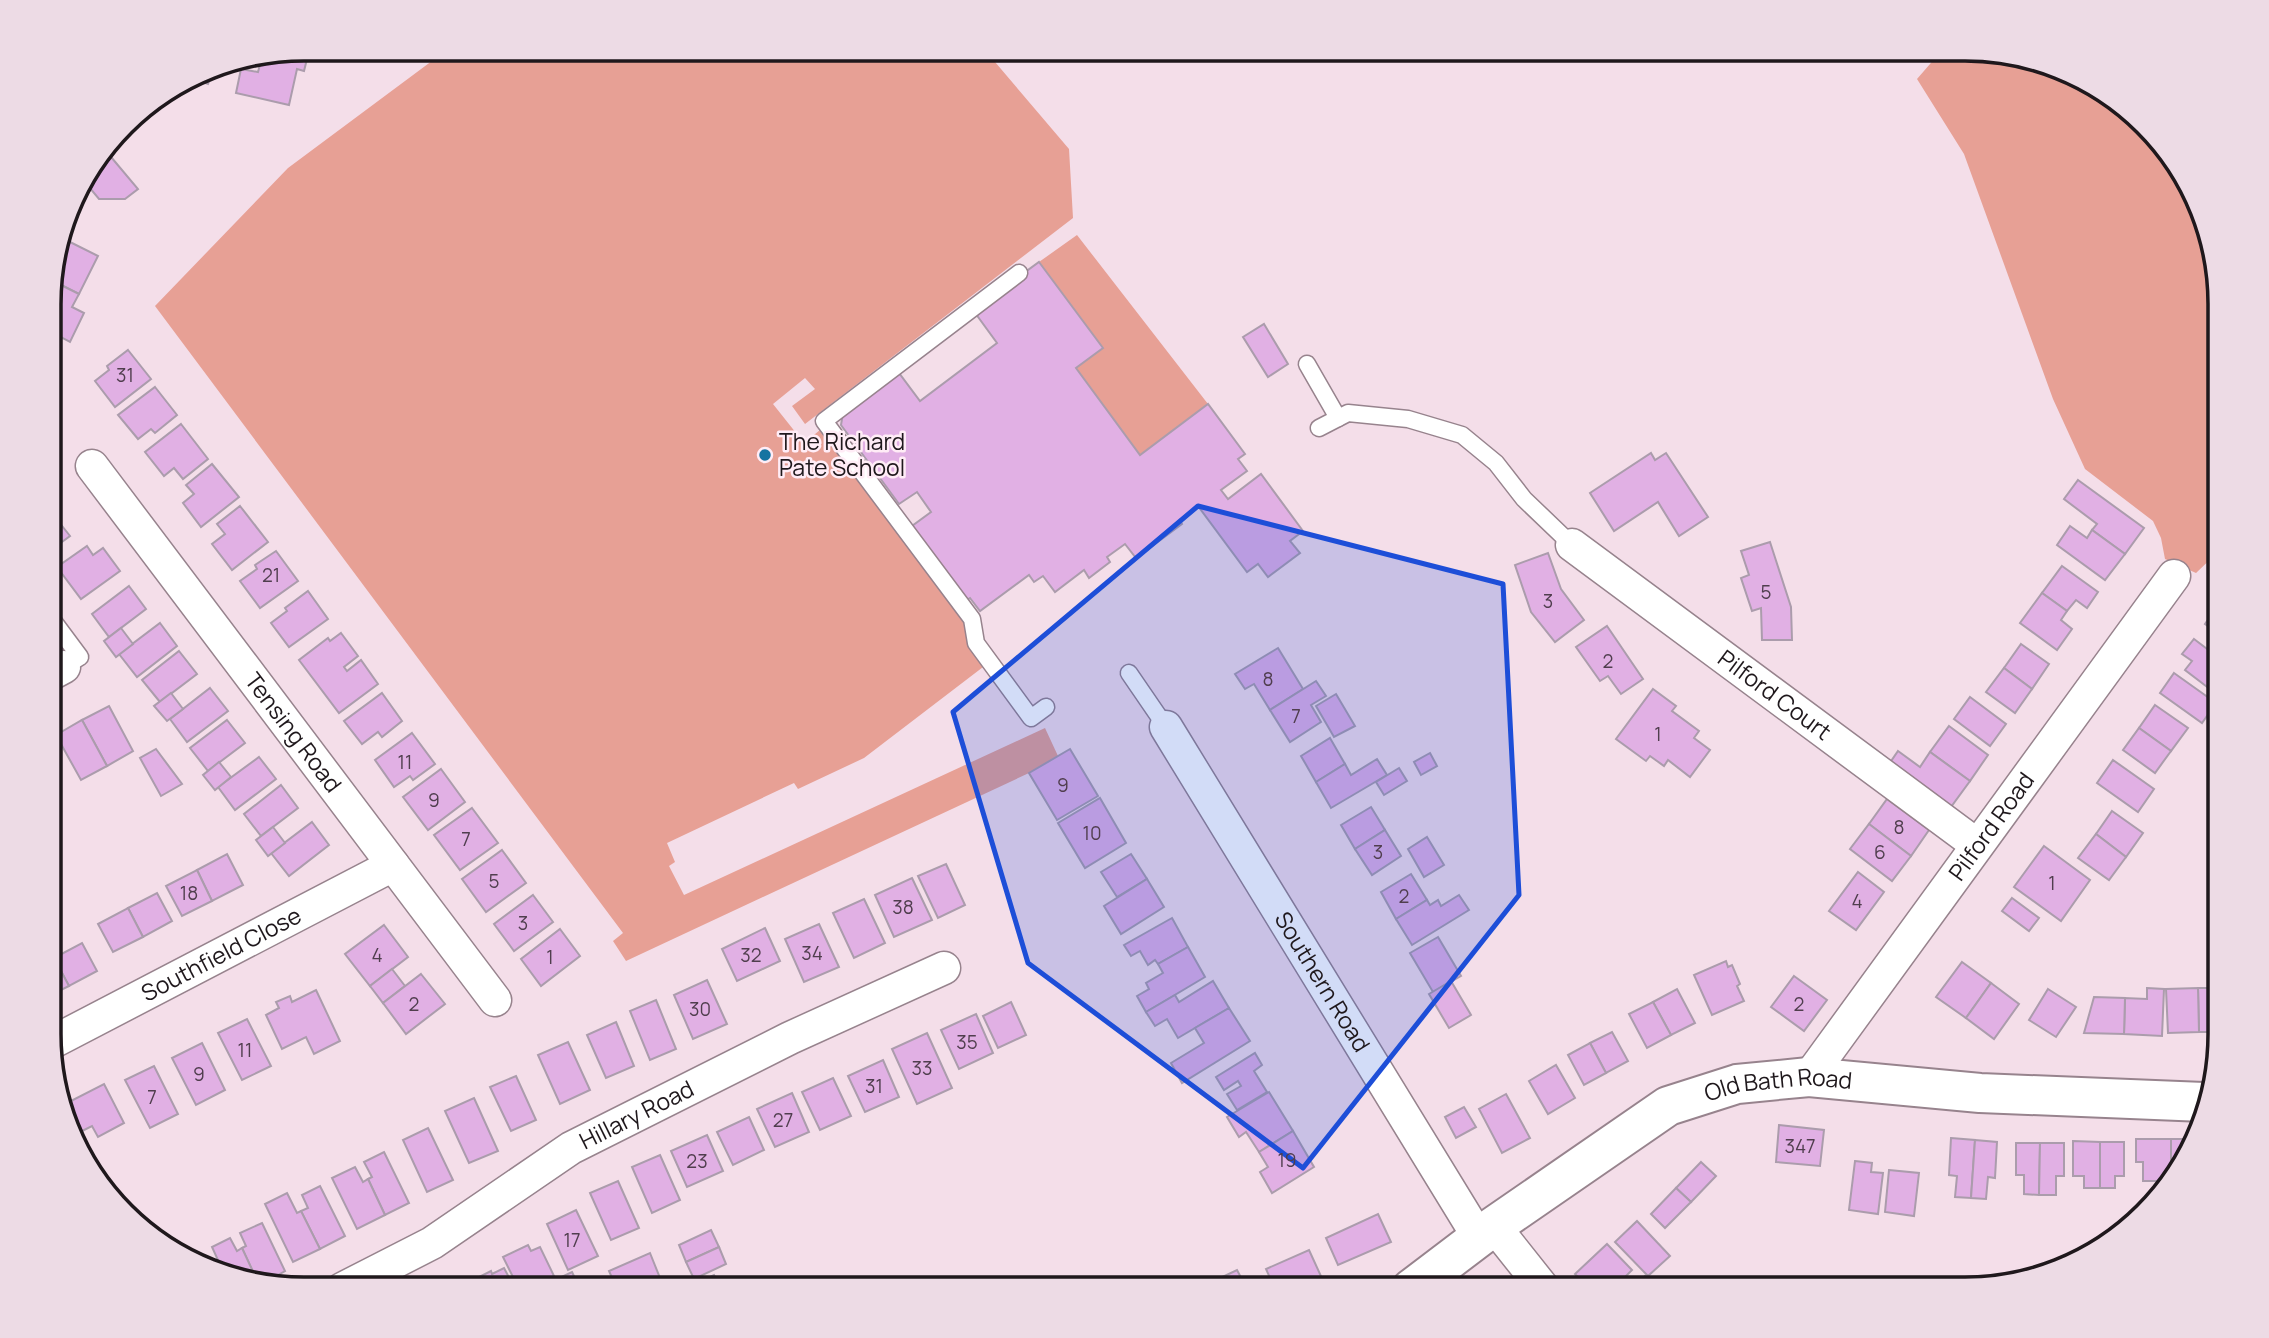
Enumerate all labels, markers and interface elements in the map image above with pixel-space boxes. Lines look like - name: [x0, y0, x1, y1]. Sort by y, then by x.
- house number: 31: [116, 362, 134, 388]
- place label: The Richard Pate School: [779, 425, 905, 483]
- marker: The Richard Pate School: [757, 447, 773, 463]
- house number: 21: [262, 562, 280, 588]
- house number: 5: [1761, 579, 1772, 605]
- house number: 3: [1543, 588, 1553, 614]
- street label: Pilford Court: [1712, 642, 1838, 747]
- house number: 2: [1603, 648, 1613, 674]
- street label: Tensing Road: [238, 665, 350, 799]
- house number: 8: [1262, 666, 1274, 692]
- house number: 7: [1291, 703, 1301, 729]
- house number: 1: [1654, 721, 1662, 747]
- house number: 11: [398, 749, 412, 775]
- street label: Pilford Road: [1940, 765, 2041, 887]
- house number: 9: [1057, 772, 1069, 798]
- house number: 9: [428, 787, 440, 813]
- house number: 8: [1893, 814, 1905, 840]
- house number: 10: [1082, 820, 1102, 846]
- house number: 7: [461, 826, 471, 852]
- house number: 3: [1373, 839, 1383, 865]
- house number: 6: [1874, 839, 1886, 865]
- house number: 5: [489, 868, 500, 894]
- house number: 1: [2048, 870, 2056, 896]
- house number: 18: [180, 880, 198, 906]
- house number: 2: [1399, 883, 1409, 909]
- house number: 4: [1851, 888, 1863, 914]
- house number: 38: [892, 894, 914, 920]
- street label: Southfield Close: [135, 899, 306, 1008]
- street label: Southern Road: [1268, 905, 1378, 1058]
- house number: 3: [518, 910, 528, 936]
- house number: 34: [801, 940, 823, 966]
- house number: 4: [371, 942, 383, 968]
- house number: 32: [740, 942, 762, 968]
- house number: 1: [546, 944, 554, 970]
- house number: 2: [409, 991, 419, 1017]
- house number: 2: [1794, 991, 1804, 1017]
- house number: 30: [689, 996, 711, 1022]
- house number: 35: [956, 1029, 978, 1055]
- house number: 11: [238, 1037, 252, 1063]
- house number: 33: [911, 1055, 933, 1081]
- street label: Old Bath Road: [1700, 1060, 1854, 1108]
- house number: 9: [193, 1061, 205, 1087]
- street label: Hillary Road: [574, 1072, 699, 1156]
- house number: 31: [865, 1073, 883, 1099]
- house number: 7: [147, 1084, 157, 1110]
- house number: 27: [773, 1107, 793, 1133]
- house number: 347: [1784, 1133, 1816, 1159]
- house number: 19: [1277, 1147, 1297, 1173]
- house number: 23: [686, 1148, 708, 1174]
- house number: 17: [564, 1227, 580, 1253]

